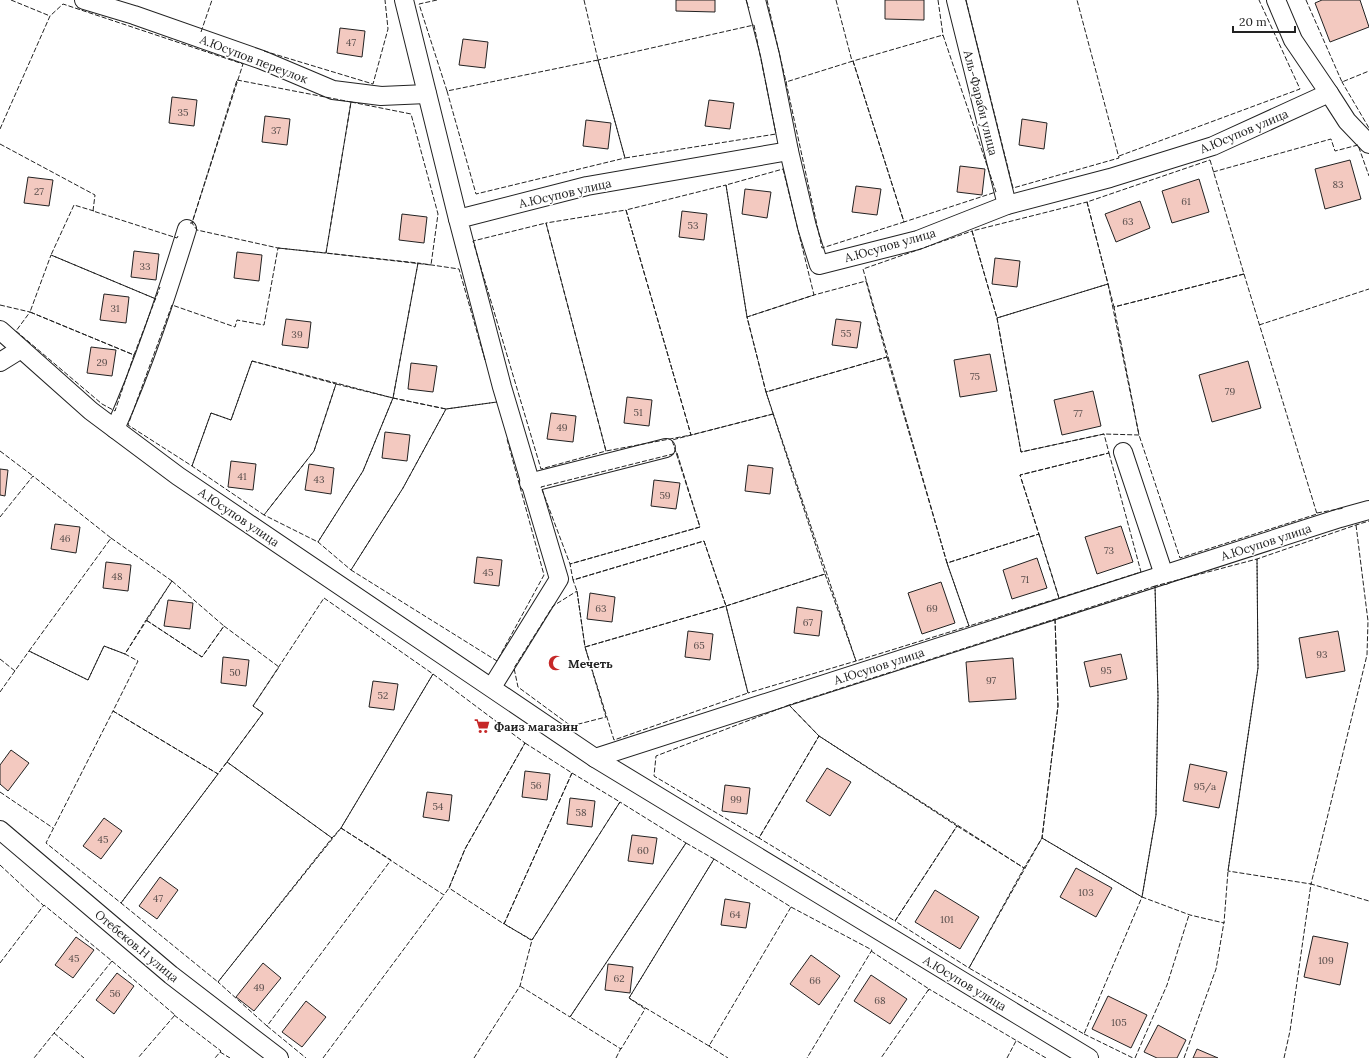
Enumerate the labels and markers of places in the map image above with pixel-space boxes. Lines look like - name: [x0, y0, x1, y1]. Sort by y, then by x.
- mosque icon: Мечеть: [547, 654, 565, 672]
- place label: Мечеть: [568, 656, 613, 671]
- supermarket icon: Фаиз магазин: [473, 717, 491, 735]
- place label: Фаиз магазин: [494, 719, 578, 734]

